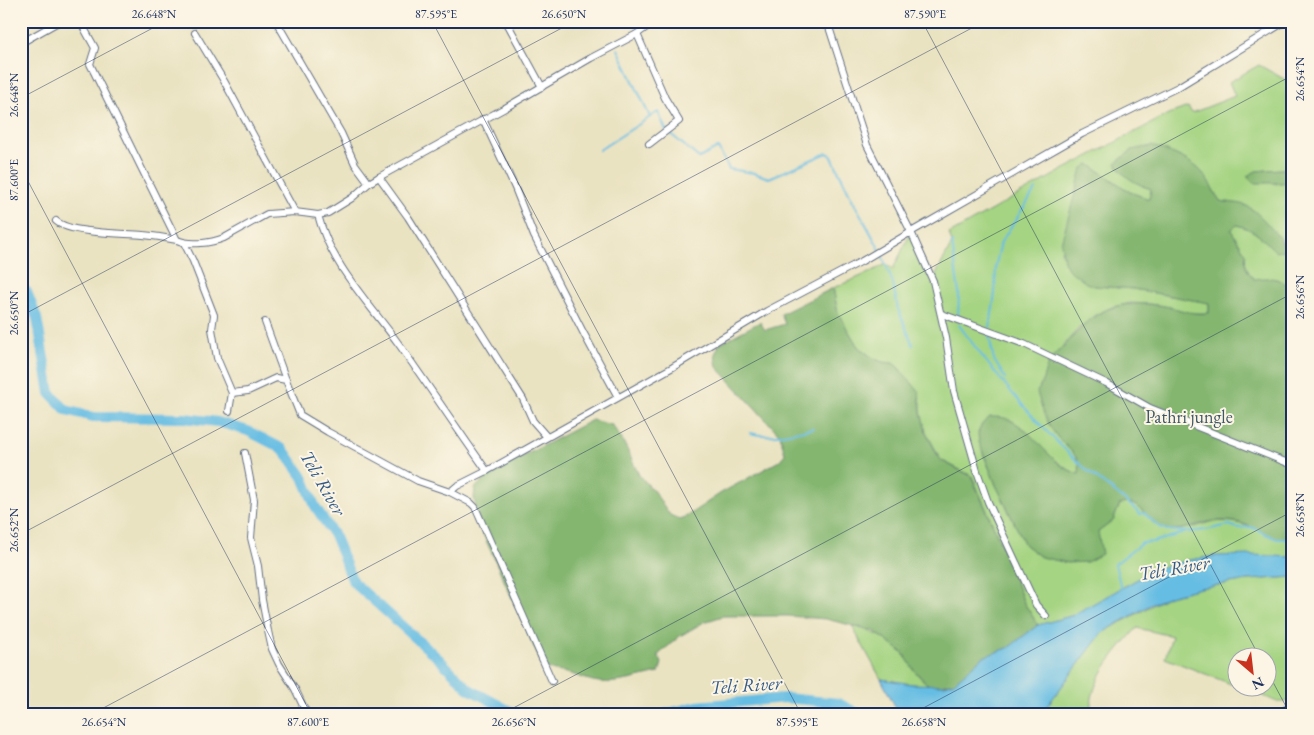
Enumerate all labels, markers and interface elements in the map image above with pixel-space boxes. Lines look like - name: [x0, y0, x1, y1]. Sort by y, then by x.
- text: 26.648°N: [132, 6, 177, 22]
- text: 87.595°E: [415, 6, 457, 22]
- text: 26.650°N: [542, 6, 587, 22]
- text: 87.590°E: [904, 6, 946, 22]
- text: 26.654°N: [1292, 56, 1308, 101]
- text: 26.648°N: [6, 72, 22, 117]
- text: 87.600°E: [6, 159, 22, 201]
- text: 26.656°N: [1292, 274, 1308, 319]
- text: 26.650°N: [6, 290, 22, 335]
- park label: Pathri jungle: [1145, 405, 1233, 428]
- water label: Teli River: [294, 446, 352, 521]
- text: 26.658°N: [1292, 492, 1308, 537]
- text: 26.652°N: [6, 507, 22, 552]
- water label: Teli River: [1137, 549, 1212, 587]
- north arrow: [1226, 648, 1276, 698]
- water label: Teli River: [710, 670, 783, 700]
- text: N: [1248, 673, 1267, 694]
- text: 26.654°N: [82, 714, 127, 730]
- text: 87.600°E: [287, 714, 329, 730]
- text: 26.656°N: [492, 714, 537, 730]
- text: 87.595°E: [776, 714, 818, 730]
- text: 26.658°N: [902, 714, 947, 730]

